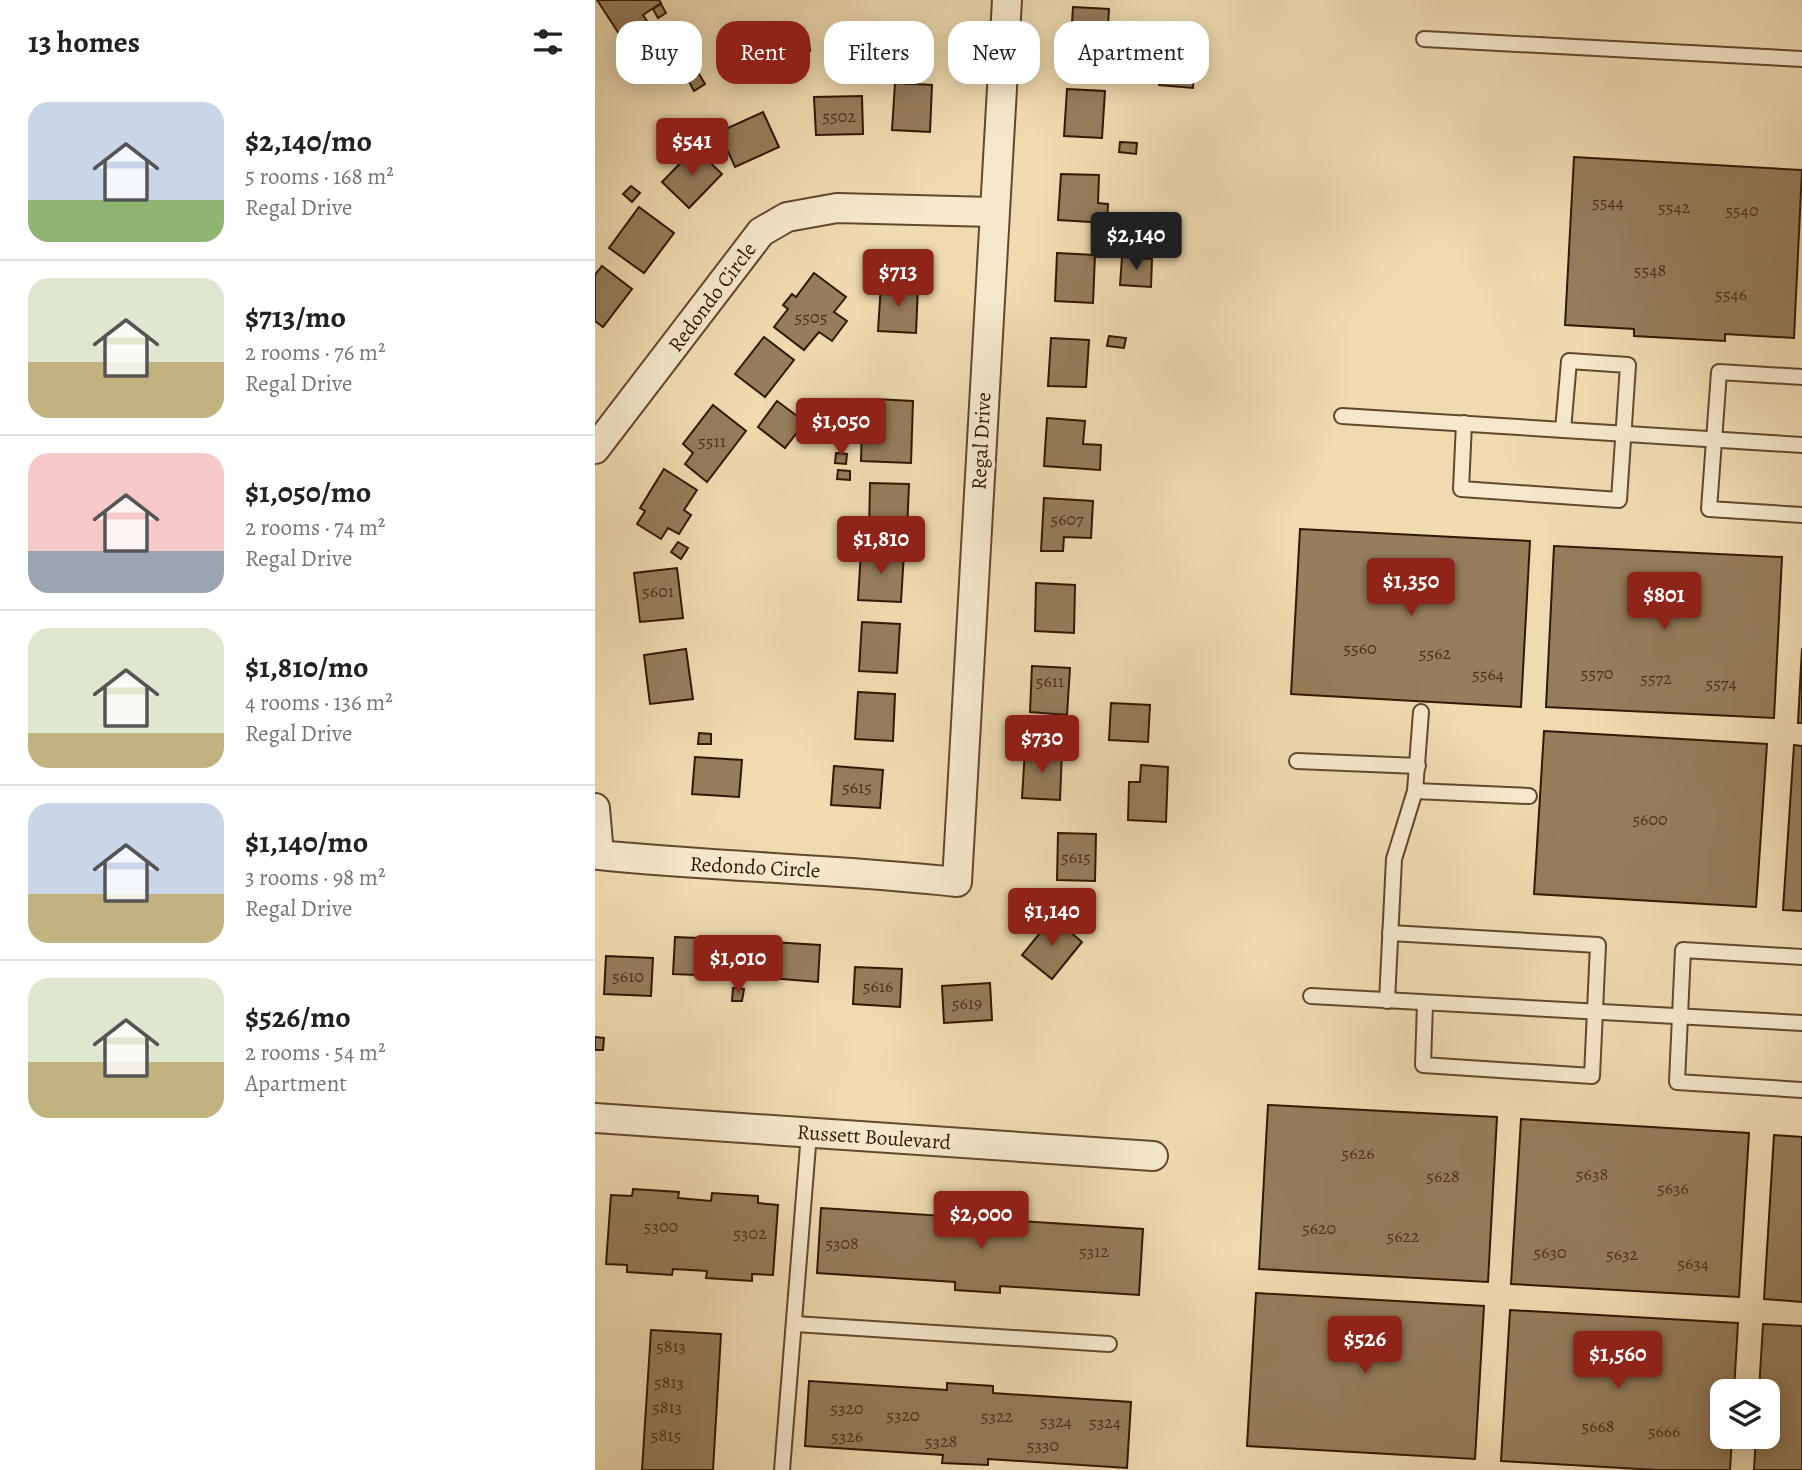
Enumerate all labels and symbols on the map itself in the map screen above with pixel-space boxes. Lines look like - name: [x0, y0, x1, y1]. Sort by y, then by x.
- house number: 5502: [822, 104, 856, 128]
- pin: $541: [651, 118, 733, 178]
- house number: 5544: [1592, 190, 1624, 214]
- house number: 5542: [1658, 195, 1691, 219]
- house number: 5540: [1725, 198, 1759, 222]
- pin: $2,140: [1079, 212, 1193, 272]
- street label: Redondo Circle: [661, 236, 763, 358]
- pin: $713: [857, 250, 939, 309]
- house number: 5548: [1634, 258, 1666, 282]
- house number: 5546: [1715, 282, 1747, 306]
- house number: 5505: [795, 305, 827, 329]
- street label: Regal Drive: [964, 391, 998, 491]
- pin: $1,050: [784, 398, 898, 458]
- house number: 5511: [698, 429, 726, 453]
- house number: 5607: [1050, 507, 1084, 531]
- pin: $1,810: [824, 516, 938, 576]
- pin: $1,350: [1354, 558, 1468, 618]
- pin: $801: [1623, 572, 1705, 632]
- house number: 5601: [642, 579, 674, 603]
- house number: 5560: [1343, 636, 1377, 660]
- house number: 5562: [1419, 641, 1452, 665]
- house number: 5570: [1581, 661, 1613, 685]
- house number: 5564: [1472, 662, 1504, 686]
- house number: 5572: [1640, 666, 1672, 690]
- house number: 5611: [1036, 669, 1064, 693]
- house number: 5574: [1705, 671, 1737, 695]
- pin: $730: [1001, 716, 1083, 775]
- house number: 5615: [842, 775, 872, 799]
- house number: 5600: [1632, 807, 1668, 831]
- house number: 5615: [1061, 845, 1091, 869]
- street label: Redondo Circle: [689, 850, 821, 884]
- pin: $1,140: [995, 888, 1109, 948]
- pin: $1,010: [681, 936, 795, 995]
- house number: 5610: [612, 964, 644, 988]
- house number: 5616: [863, 974, 893, 998]
- house number: 5619: [952, 991, 982, 1015]
- street label: Russett Boulevard: [796, 1118, 953, 1156]
- house number: 5626: [1342, 1141, 1374, 1165]
- house number: 5638: [1576, 1162, 1608, 1186]
- house number: 5628: [1426, 1164, 1460, 1188]
- house number: 5636: [1657, 1176, 1689, 1200]
- pin: $2,000: [924, 1192, 1038, 1251]
- house number: 5300: [644, 1214, 678, 1238]
- house number: 5620: [1302, 1216, 1336, 1240]
- house number: 5302: [733, 1221, 767, 1245]
- house number: 5622: [1386, 1224, 1420, 1248]
- house number: 5308: [825, 1231, 859, 1255]
- house number: 5312: [1079, 1239, 1109, 1263]
- house number: 5630: [1533, 1240, 1567, 1264]
- house number: 5632: [1606, 1242, 1638, 1266]
- house number: 5634: [1677, 1251, 1709, 1275]
- pin: $526: [1324, 1316, 1406, 1376]
- pin: $1,560: [1561, 1332, 1675, 1391]
- house number: 5813: [656, 1334, 686, 1358]
- house number: 5813: [654, 1370, 684, 1394]
- house number: 5813: [652, 1395, 682, 1419]
- house number: 5320: [830, 1396, 864, 1420]
- house number: 5320: [886, 1403, 920, 1427]
- house number: 5322: [981, 1404, 1014, 1428]
- house number: 5324: [1040, 1409, 1072, 1433]
- house number: 5324: [1089, 1410, 1121, 1434]
- house number: 5668: [1581, 1414, 1615, 1438]
- house number: 5666: [1648, 1419, 1680, 1443]
- house number: 5815: [651, 1423, 681, 1447]
- house number: 5326: [831, 1424, 863, 1448]
- house number: 5328: [925, 1429, 957, 1453]
- house number: 5330: [1027, 1433, 1059, 1457]

